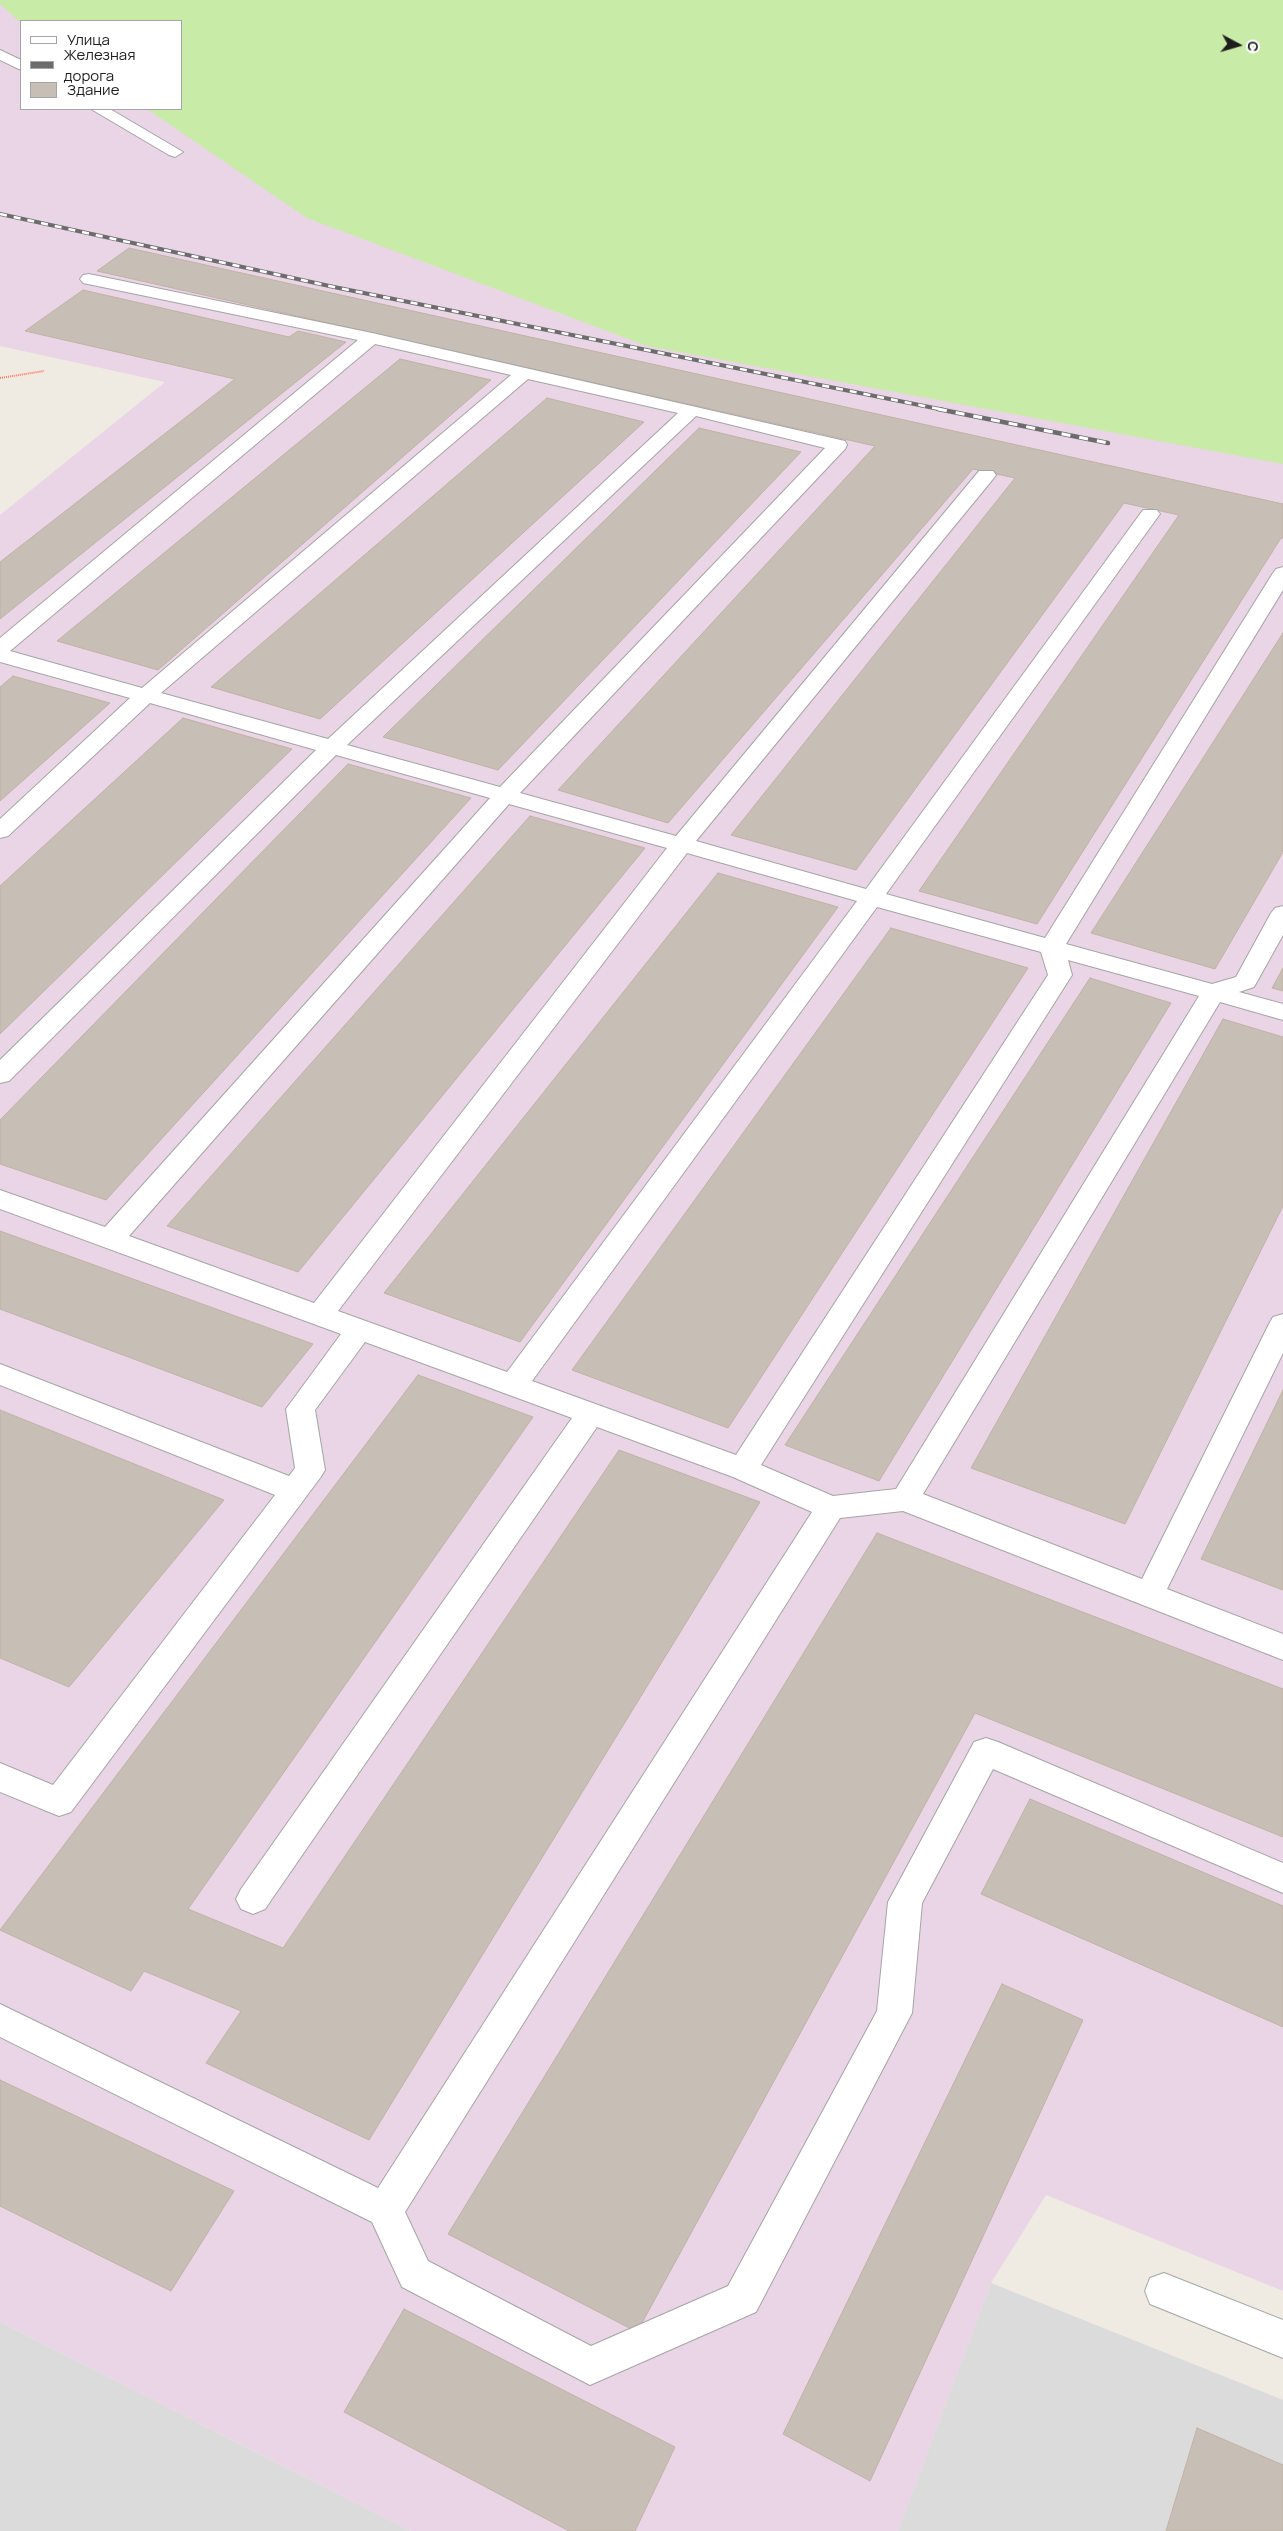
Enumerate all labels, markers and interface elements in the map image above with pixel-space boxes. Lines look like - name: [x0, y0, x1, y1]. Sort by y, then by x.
- legend: [20, 20, 182, 110]
- north arrow: [1213, 20, 1263, 70]
- text: Улица: [67, 29, 110, 50]
- text: С: [1243, 40, 1263, 53]
- text: Железная дорога: [64, 44, 135, 86]
- text: Здание: [67, 79, 119, 100]

